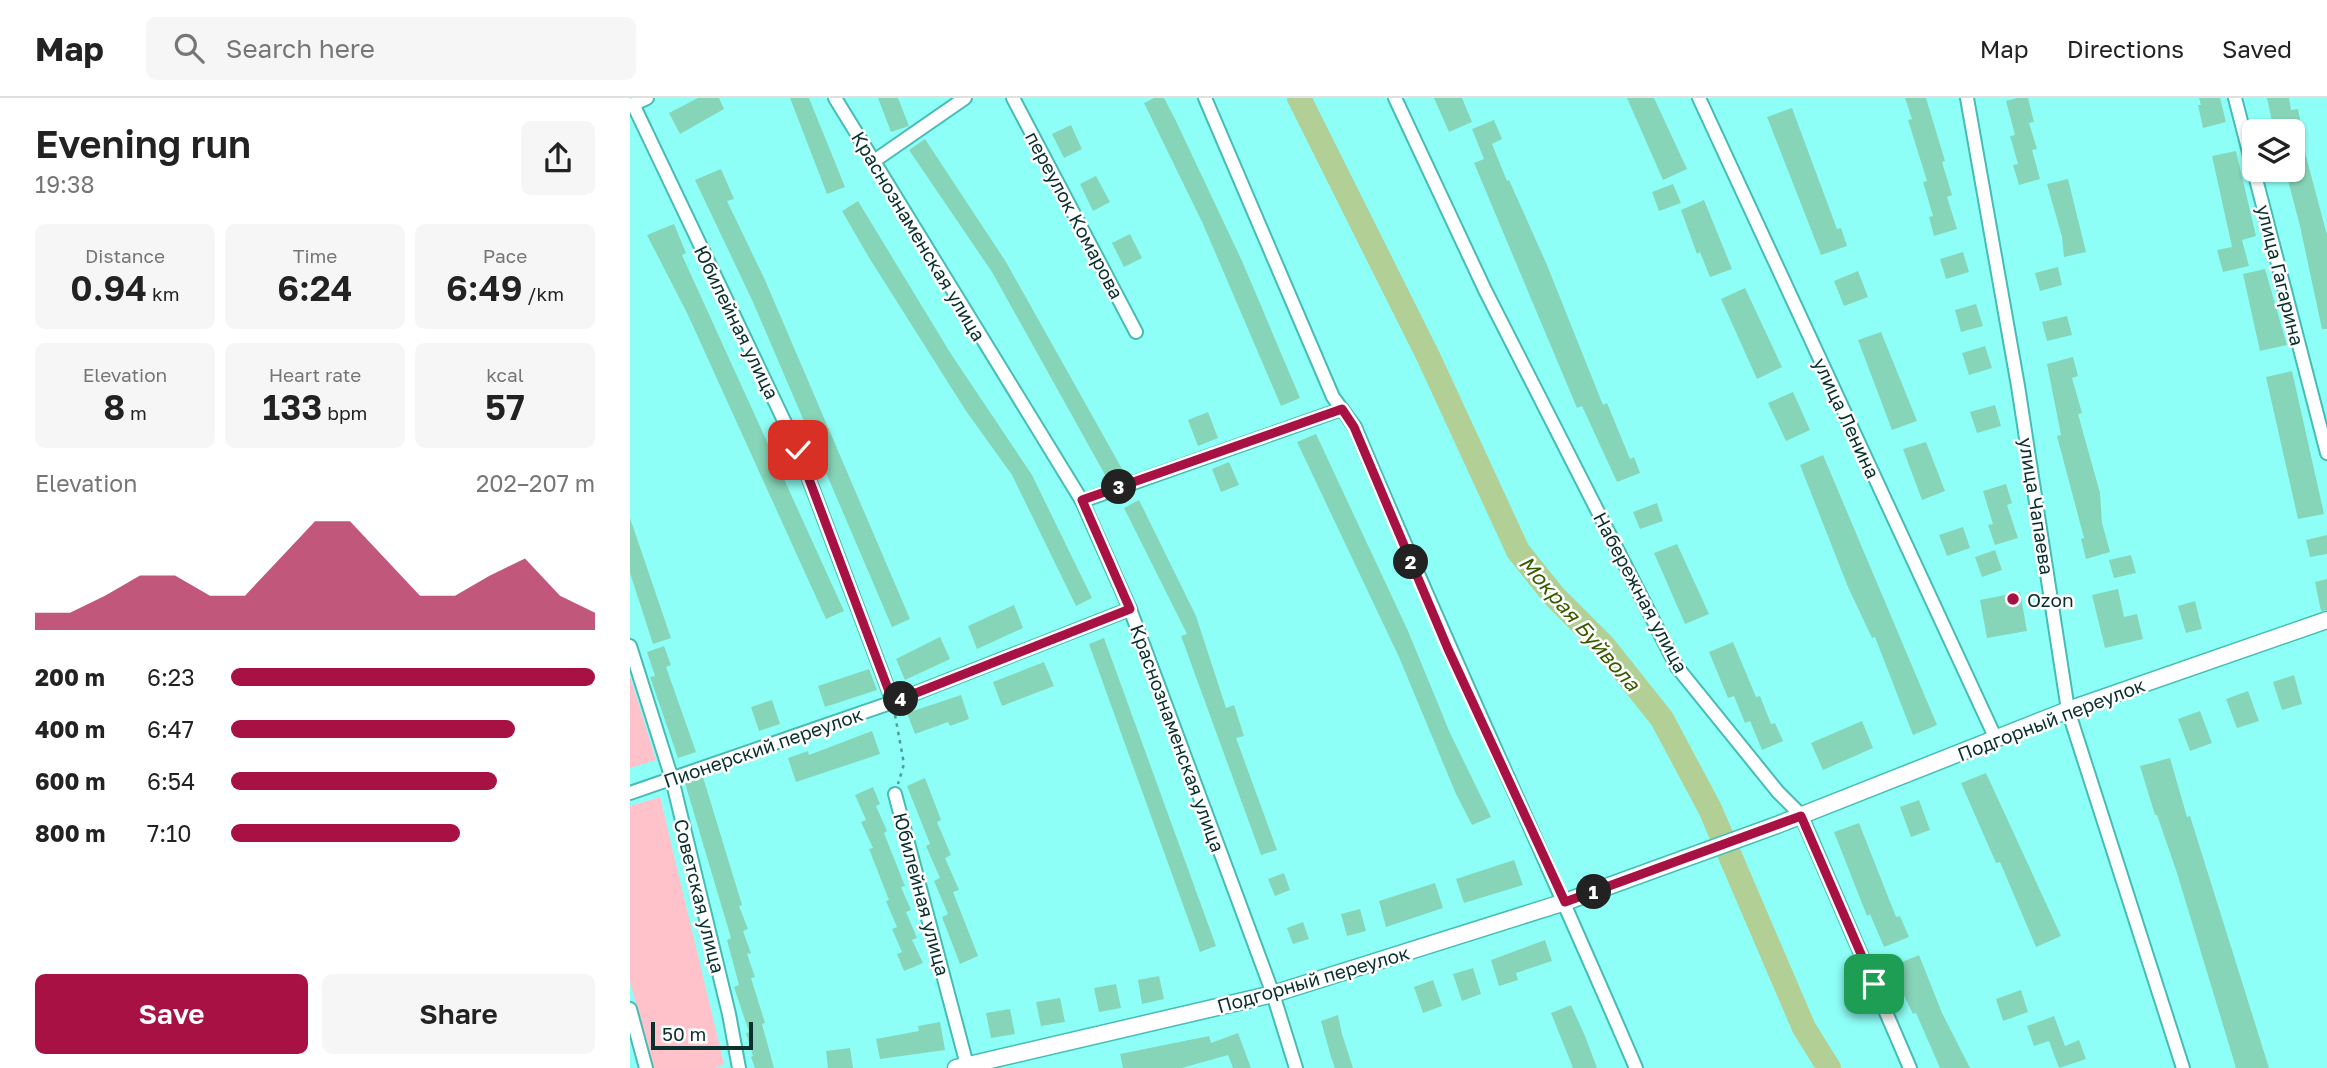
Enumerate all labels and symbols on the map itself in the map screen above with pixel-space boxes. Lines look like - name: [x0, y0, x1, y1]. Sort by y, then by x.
- street label: Краснознаменская улица: [847, 127, 991, 345]
- street label: переулок Комарова: [1021, 127, 1129, 303]
- street label: улица Гагарина: [2252, 202, 2310, 348]
- street label: Юбилейная улица: [690, 241, 784, 403]
- street label: улица Ленина: [1809, 354, 1885, 482]
- pin: [768, 420, 828, 480]
- street label: улица Чапаева: [2015, 436, 2059, 576]
- pin: 3: [1102, 470, 1136, 504]
- street label: Набережная улица: [1589, 508, 1693, 676]
- pin: 2: [1394, 545, 1428, 580]
- water label: Мокрая Буйвола: [1514, 550, 1647, 697]
- place label: Ozon: [2027, 588, 2074, 611]
- marker: Ozon: [2005, 591, 2021, 607]
- street label: Краснознаменская улица: [1126, 621, 1230, 855]
- street label: Подгорный переулок: [1954, 673, 2148, 765]
- pin: 4: [884, 682, 918, 716]
- street label: Пионерский переулок: [660, 702, 866, 792]
- street label: Юбилейная улица: [889, 810, 955, 978]
- street label: Советская улица: [670, 817, 730, 975]
- pin: 1: [1576, 874, 1612, 910]
- street label: Подгорный переулок: [1214, 941, 1412, 1017]
- pin: [1844, 954, 1904, 1014]
- scale bar: [651, 1019, 752, 1051]

